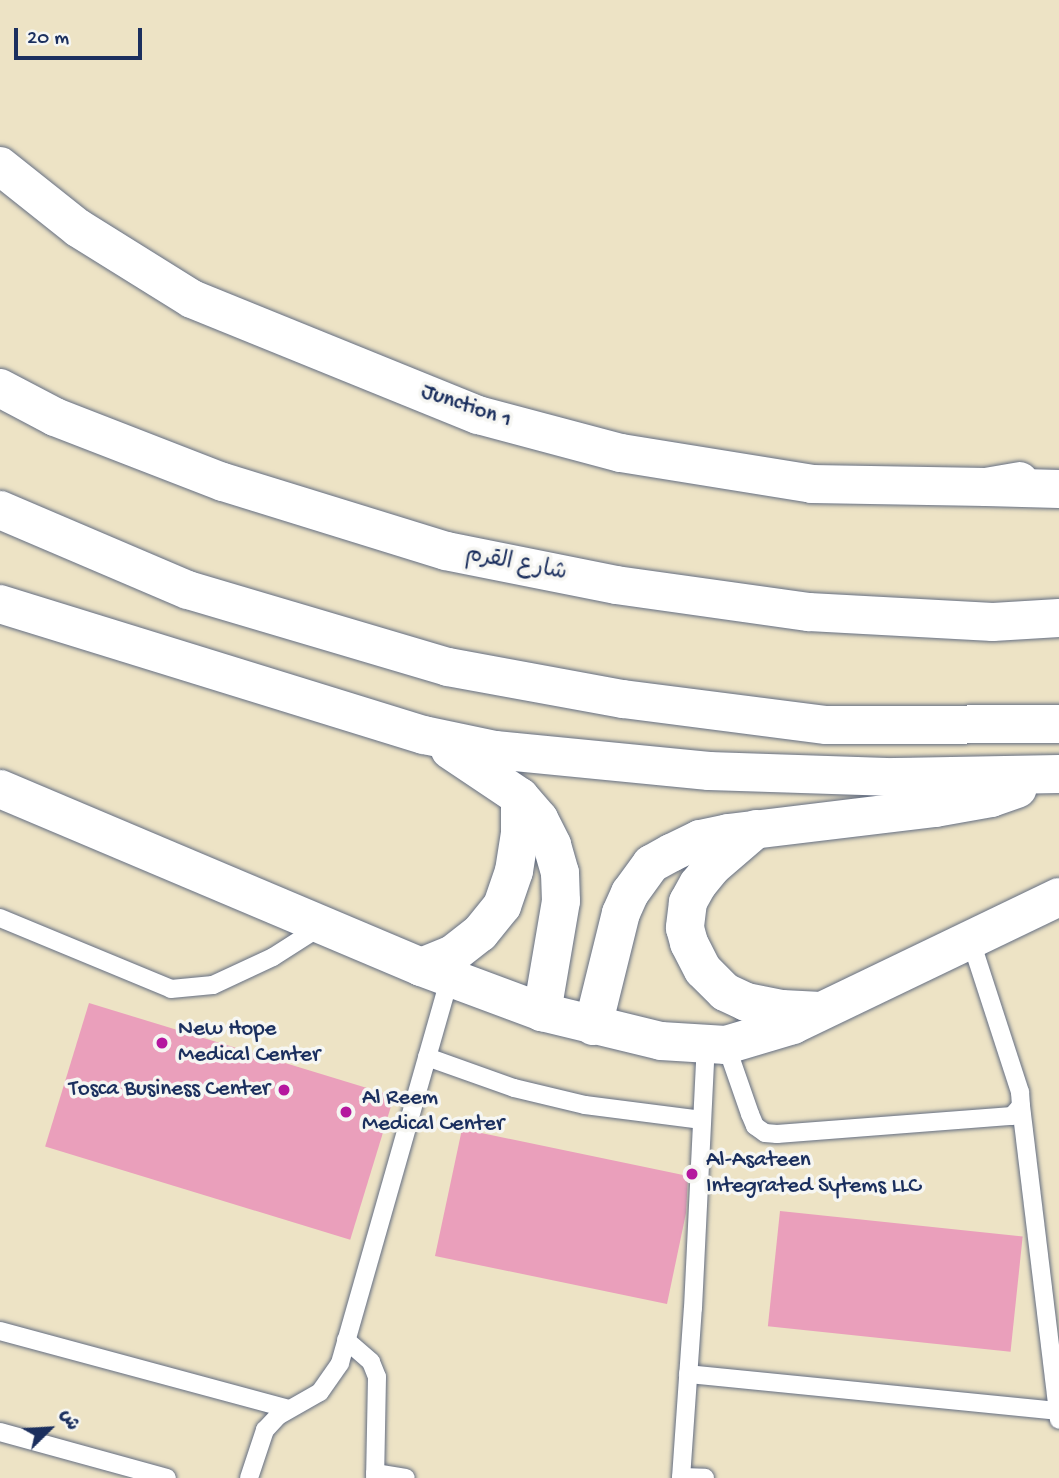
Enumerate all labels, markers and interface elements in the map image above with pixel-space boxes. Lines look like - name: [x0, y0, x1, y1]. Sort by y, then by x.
- scale bar: [18, 14, 145, 58]
- text: 20 m: [27, 27, 69, 52]
- street label: Junction 1: [417, 379, 515, 435]
- street label: شارع القرم: [463, 542, 569, 588]
- place label: New Hope Medical Center: [178, 1016, 320, 1070]
- marker: New Hope Medical Center: [152, 1033, 172, 1053]
- place label: Tosca Business Center: [69, 1076, 270, 1104]
- marker: Tosca Business Center: [276, 1082, 292, 1098]
- place label: Al Reem Medical Center: [362, 1085, 504, 1139]
- marker: Al Reem Medical Center: [336, 1102, 356, 1122]
- place label: Al-Asateen Integrated Sytems LLC: [706, 1147, 921, 1201]
- marker: Al-Asateen Integrated Sytems LLC: [684, 1166, 700, 1182]
- north arrow: [14, 1394, 84, 1464]
- text: ش: [54, 1406, 83, 1434]

